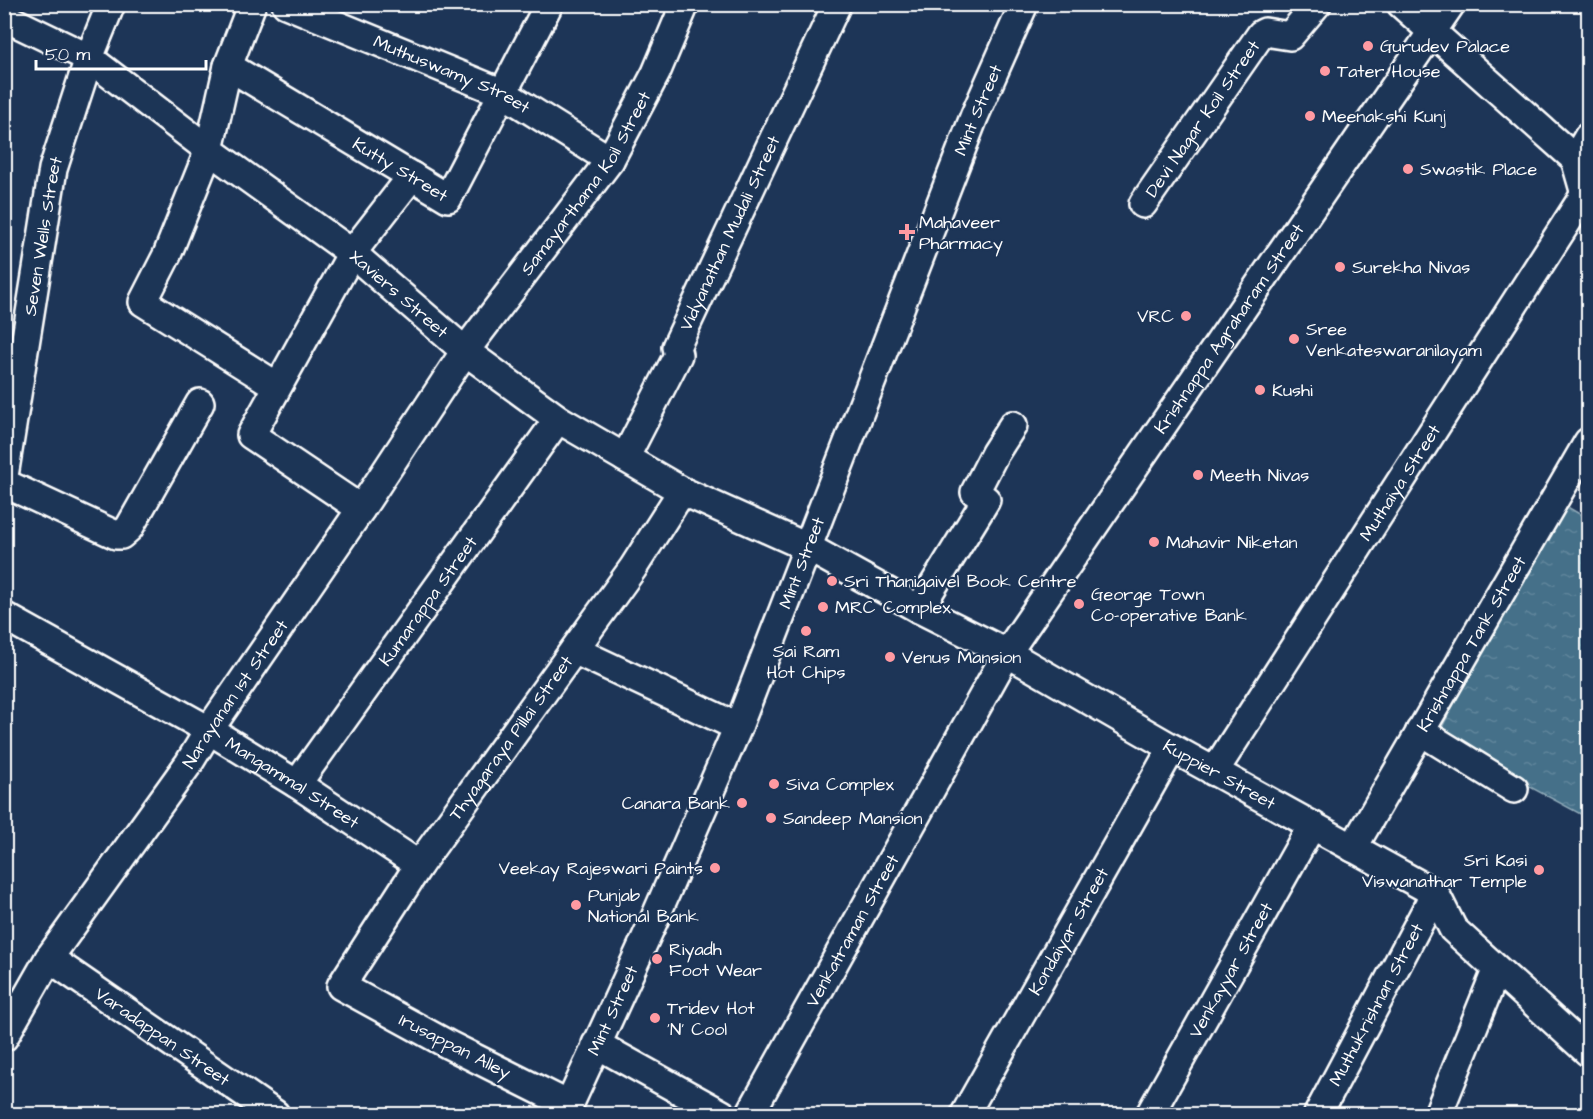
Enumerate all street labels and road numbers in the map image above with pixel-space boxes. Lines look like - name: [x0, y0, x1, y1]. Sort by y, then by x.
- street label: Muthuswamy Street: [369, 29, 535, 120]
- street label: Devi Nagar Koil Street: [1139, 35, 1266, 202]
- street label: Mint Street: [948, 60, 1009, 159]
- street label: Samayarthama Koil Street: [515, 86, 658, 281]
- street label: Vidyanathan Mudali Street: [673, 131, 787, 335]
- street label: Kutty Street: [348, 132, 453, 209]
- street label: Seven Wells Street: [18, 153, 69, 318]
- street label: Krishnappa Agraharam Street: [1149, 218, 1311, 439]
- street label: Xaviers Street: [344, 244, 454, 345]
- street label: Muthaiya Street: [1354, 419, 1447, 546]
- street label: Mint Street: [773, 513, 831, 613]
- street label: Kumarappa Street: [373, 531, 484, 671]
- street label: Krishnappa Tank Street: [1411, 551, 1533, 737]
- street label: Narayanan 1st Street: [177, 614, 295, 773]
- street label: Thyagaraya Pillai Street: [443, 650, 579, 826]
- street label: Mangammal Street: [220, 731, 365, 835]
- street label: Kuppier Street: [1158, 733, 1281, 816]
- street label: Venkatraman Street: [800, 849, 906, 1012]
- street label: Kondaiyar Street: [1023, 862, 1115, 1000]
- street label: Venkayyar Street: [1183, 897, 1280, 1043]
- street label: Muthukrishnan Street: [1323, 918, 1430, 1090]
- street label: Mint Street: [581, 961, 645, 1060]
- street label: Varadappan Street: [90, 981, 235, 1093]
- street label: Irusappan Alley: [394, 1008, 515, 1086]

